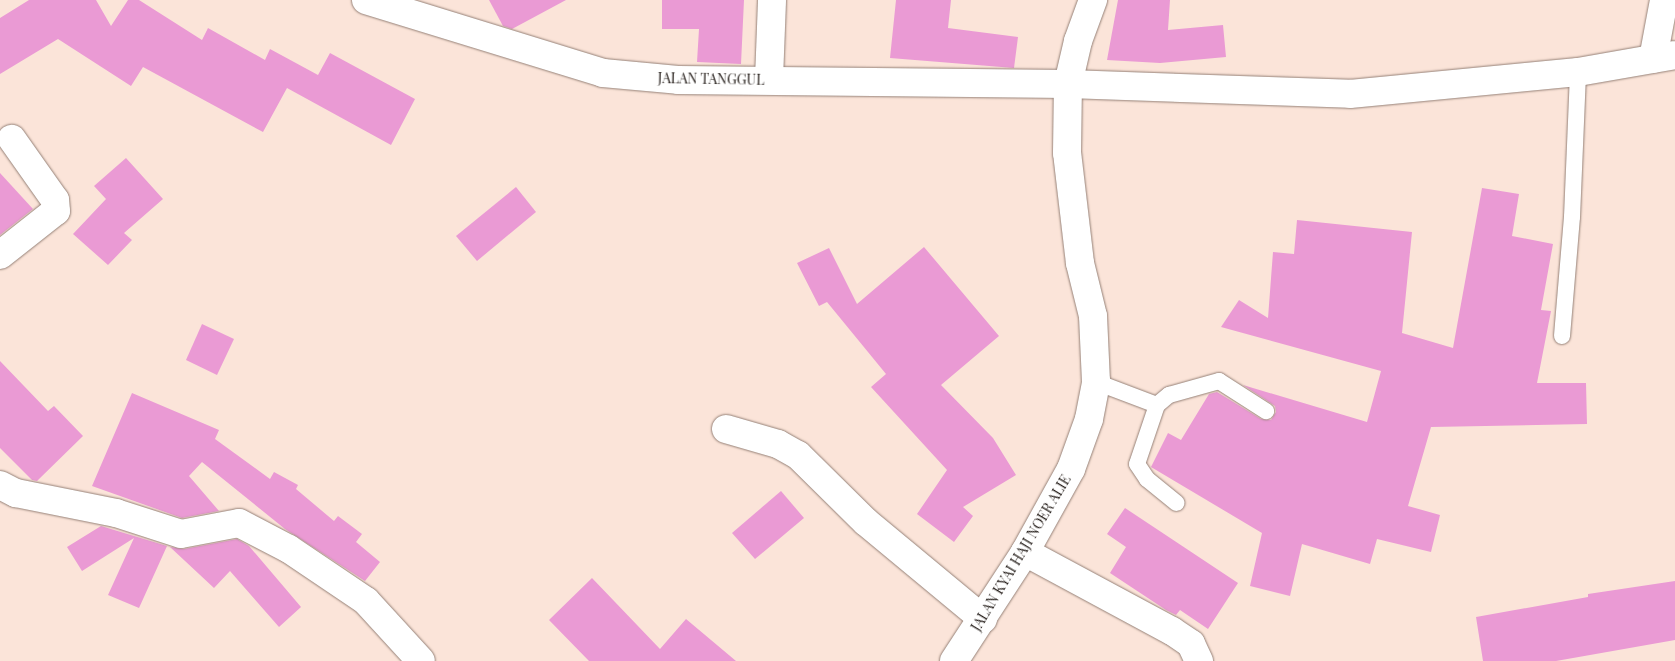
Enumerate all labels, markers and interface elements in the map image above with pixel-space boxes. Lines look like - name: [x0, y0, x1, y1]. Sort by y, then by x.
- street label: JALAN TANGGUL: [657, 70, 765, 88]
- street label: JALAN KYAI HAJI NOER ALIE: [967, 472, 1075, 634]

